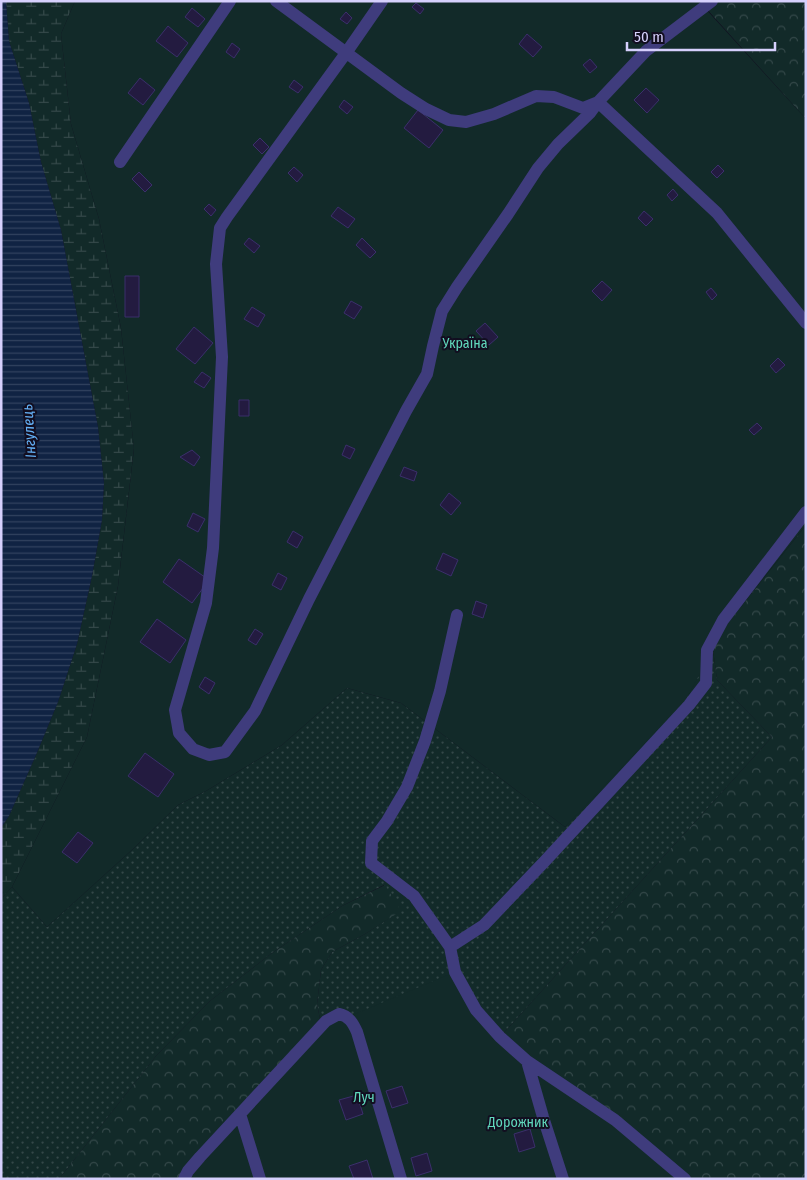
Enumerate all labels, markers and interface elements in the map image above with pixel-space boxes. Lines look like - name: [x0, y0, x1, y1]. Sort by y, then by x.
- scale bar: [627, 20, 774, 52]
- text: 50 m: [634, 28, 664, 46]
- park label: Україна: [442, 335, 488, 352]
- water label: Інгулець: [18, 403, 40, 459]
- park label: Луч: [353, 1089, 375, 1106]
- park label: Дорожник: [487, 1114, 549, 1131]

